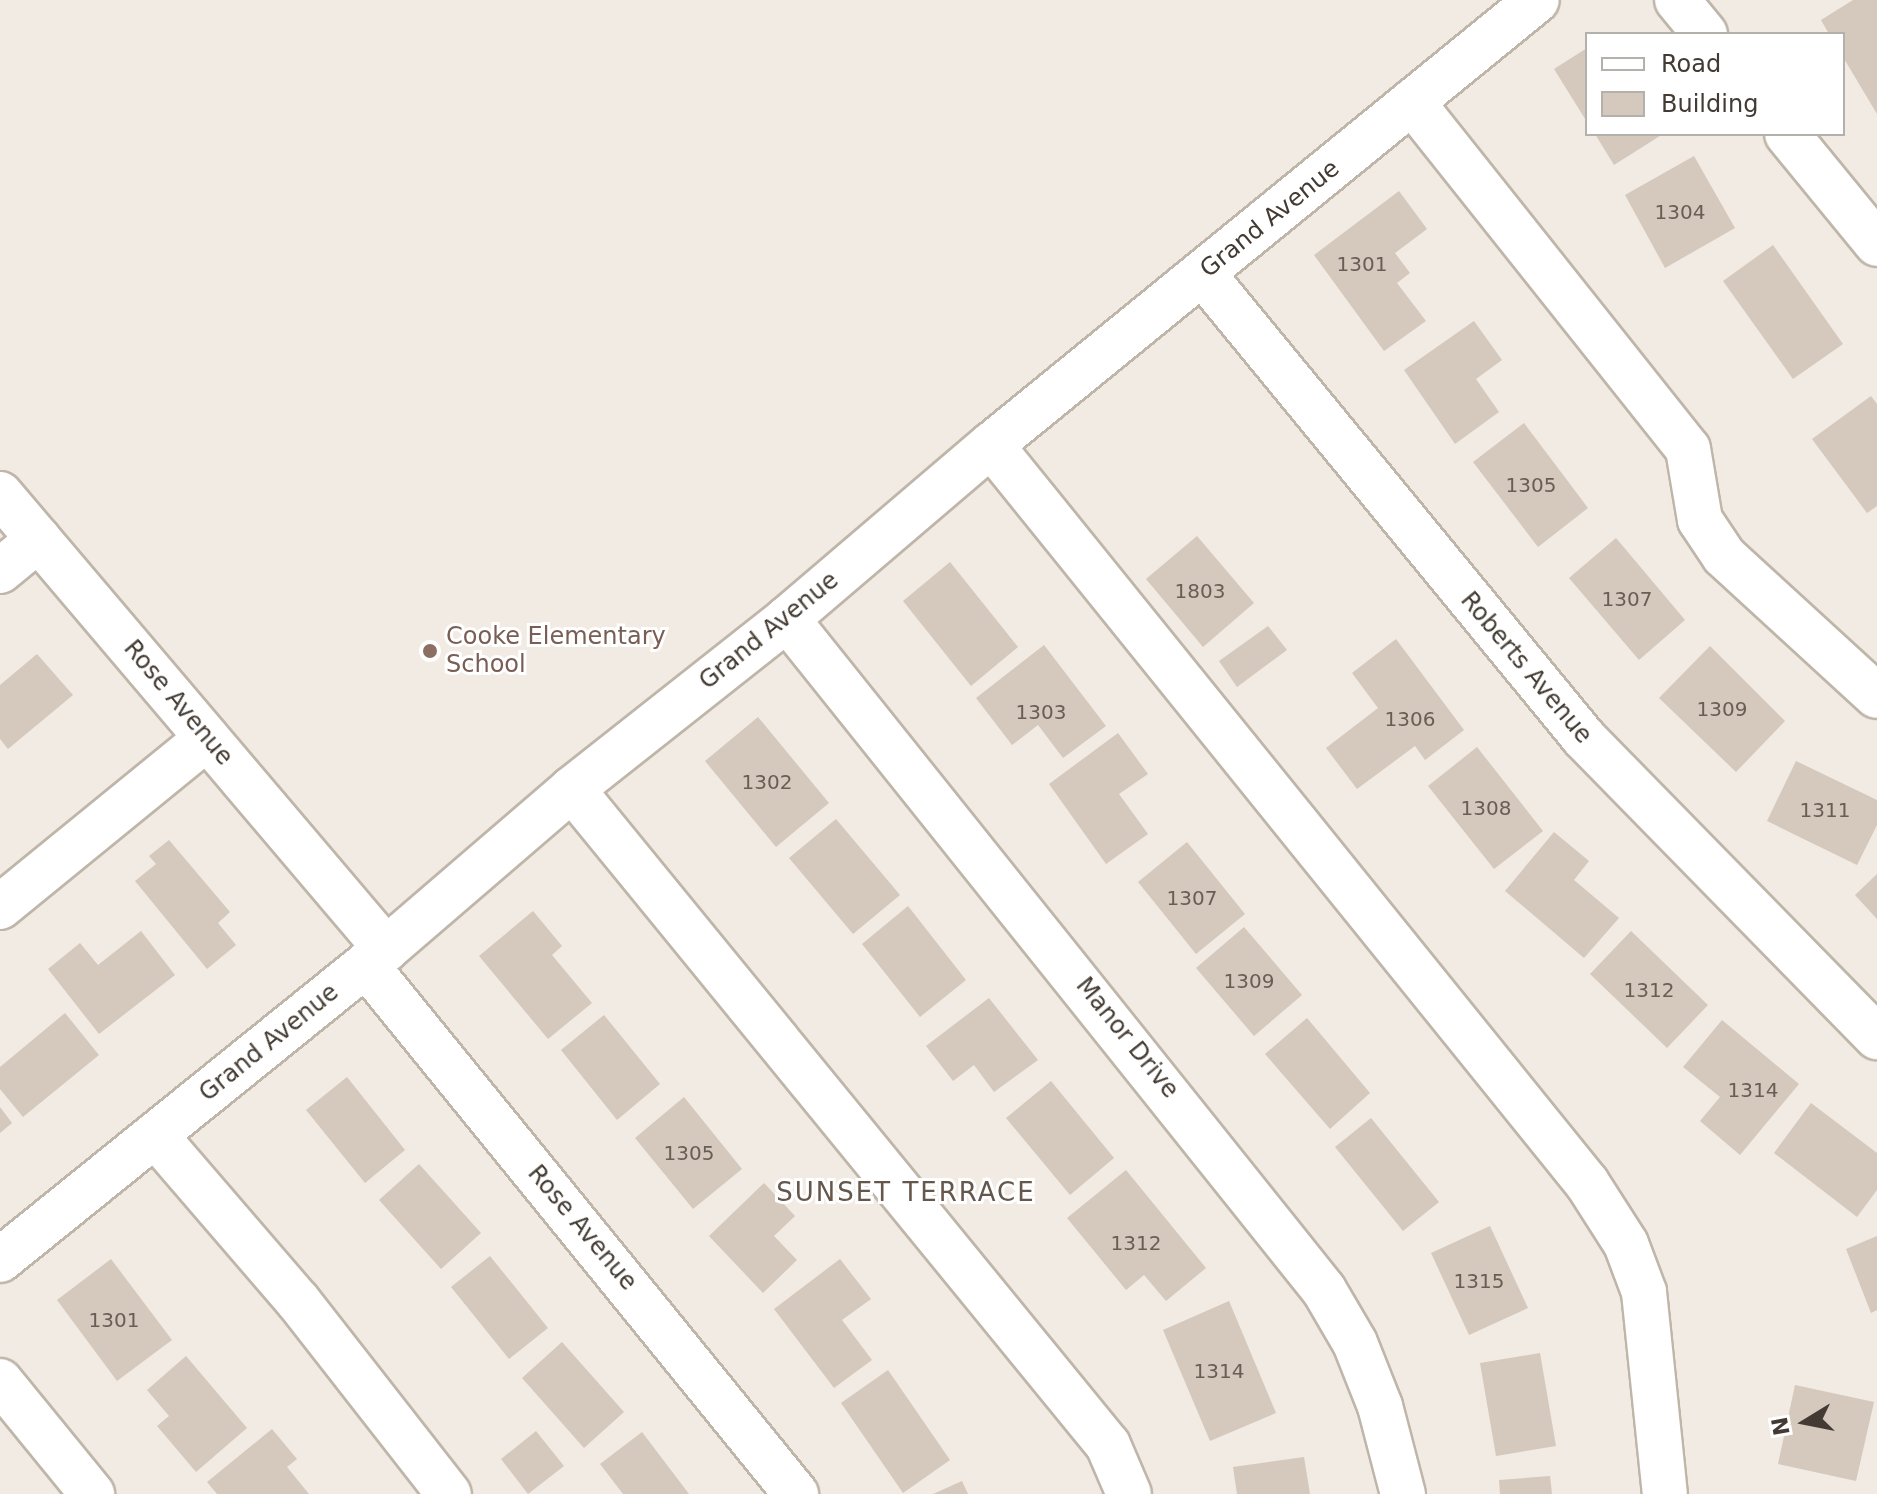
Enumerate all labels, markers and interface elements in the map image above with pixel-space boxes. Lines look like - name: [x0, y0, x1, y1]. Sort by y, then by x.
- legend: [1585, 32, 1845, 136]
- text: Road: [1661, 50, 1721, 78]
- text: Building: [1661, 90, 1758, 118]
- street label: Grand Avenue: [1195, 154, 1345, 284]
- house number: 1304: [1655, 200, 1705, 224]
- house number: 1301: [1337, 252, 1387, 276]
- house number: 1305: [1506, 473, 1556, 497]
- street label: Grand Avenue: [694, 566, 844, 696]
- house number: 1803: [1175, 579, 1225, 603]
- street label: Roberts Avenue: [1454, 586, 1598, 750]
- house number: 1307: [1602, 587, 1652, 611]
- place label: Cooke Elementary School: [446, 623, 666, 679]
- street label: Rose Avenue: [117, 635, 239, 771]
- marker: Cooke Elementary School: [421, 642, 439, 660]
- house number: 1309: [1697, 697, 1747, 721]
- house number: 1303: [1016, 700, 1066, 724]
- house number: 1306: [1385, 707, 1435, 731]
- house number: 1302: [742, 770, 792, 794]
- house number: 1308: [1461, 796, 1511, 820]
- house number: 1311: [1800, 798, 1850, 822]
- house number: 1307: [1167, 886, 1217, 910]
- house number: 1309: [1224, 969, 1274, 993]
- street label: Manor Drive: [1070, 972, 1184, 1104]
- street label: Grand Avenue: [194, 978, 344, 1108]
- house number: 1312: [1624, 978, 1674, 1002]
- house number: 1314: [1728, 1078, 1778, 1102]
- house number: 1305: [664, 1141, 714, 1165]
- street label: Rose Avenue: [521, 1160, 643, 1296]
- district label: SUNSET TERRACE: [776, 1177, 1036, 1209]
- house number: 1312: [1111, 1231, 1161, 1255]
- house number: 1315: [1454, 1269, 1504, 1293]
- house number: 1301: [89, 1308, 139, 1332]
- house number: 1314: [1194, 1359, 1244, 1383]
- north arrow: [1765, 1382, 1845, 1462]
- text: N: [1767, 1415, 1795, 1438]

